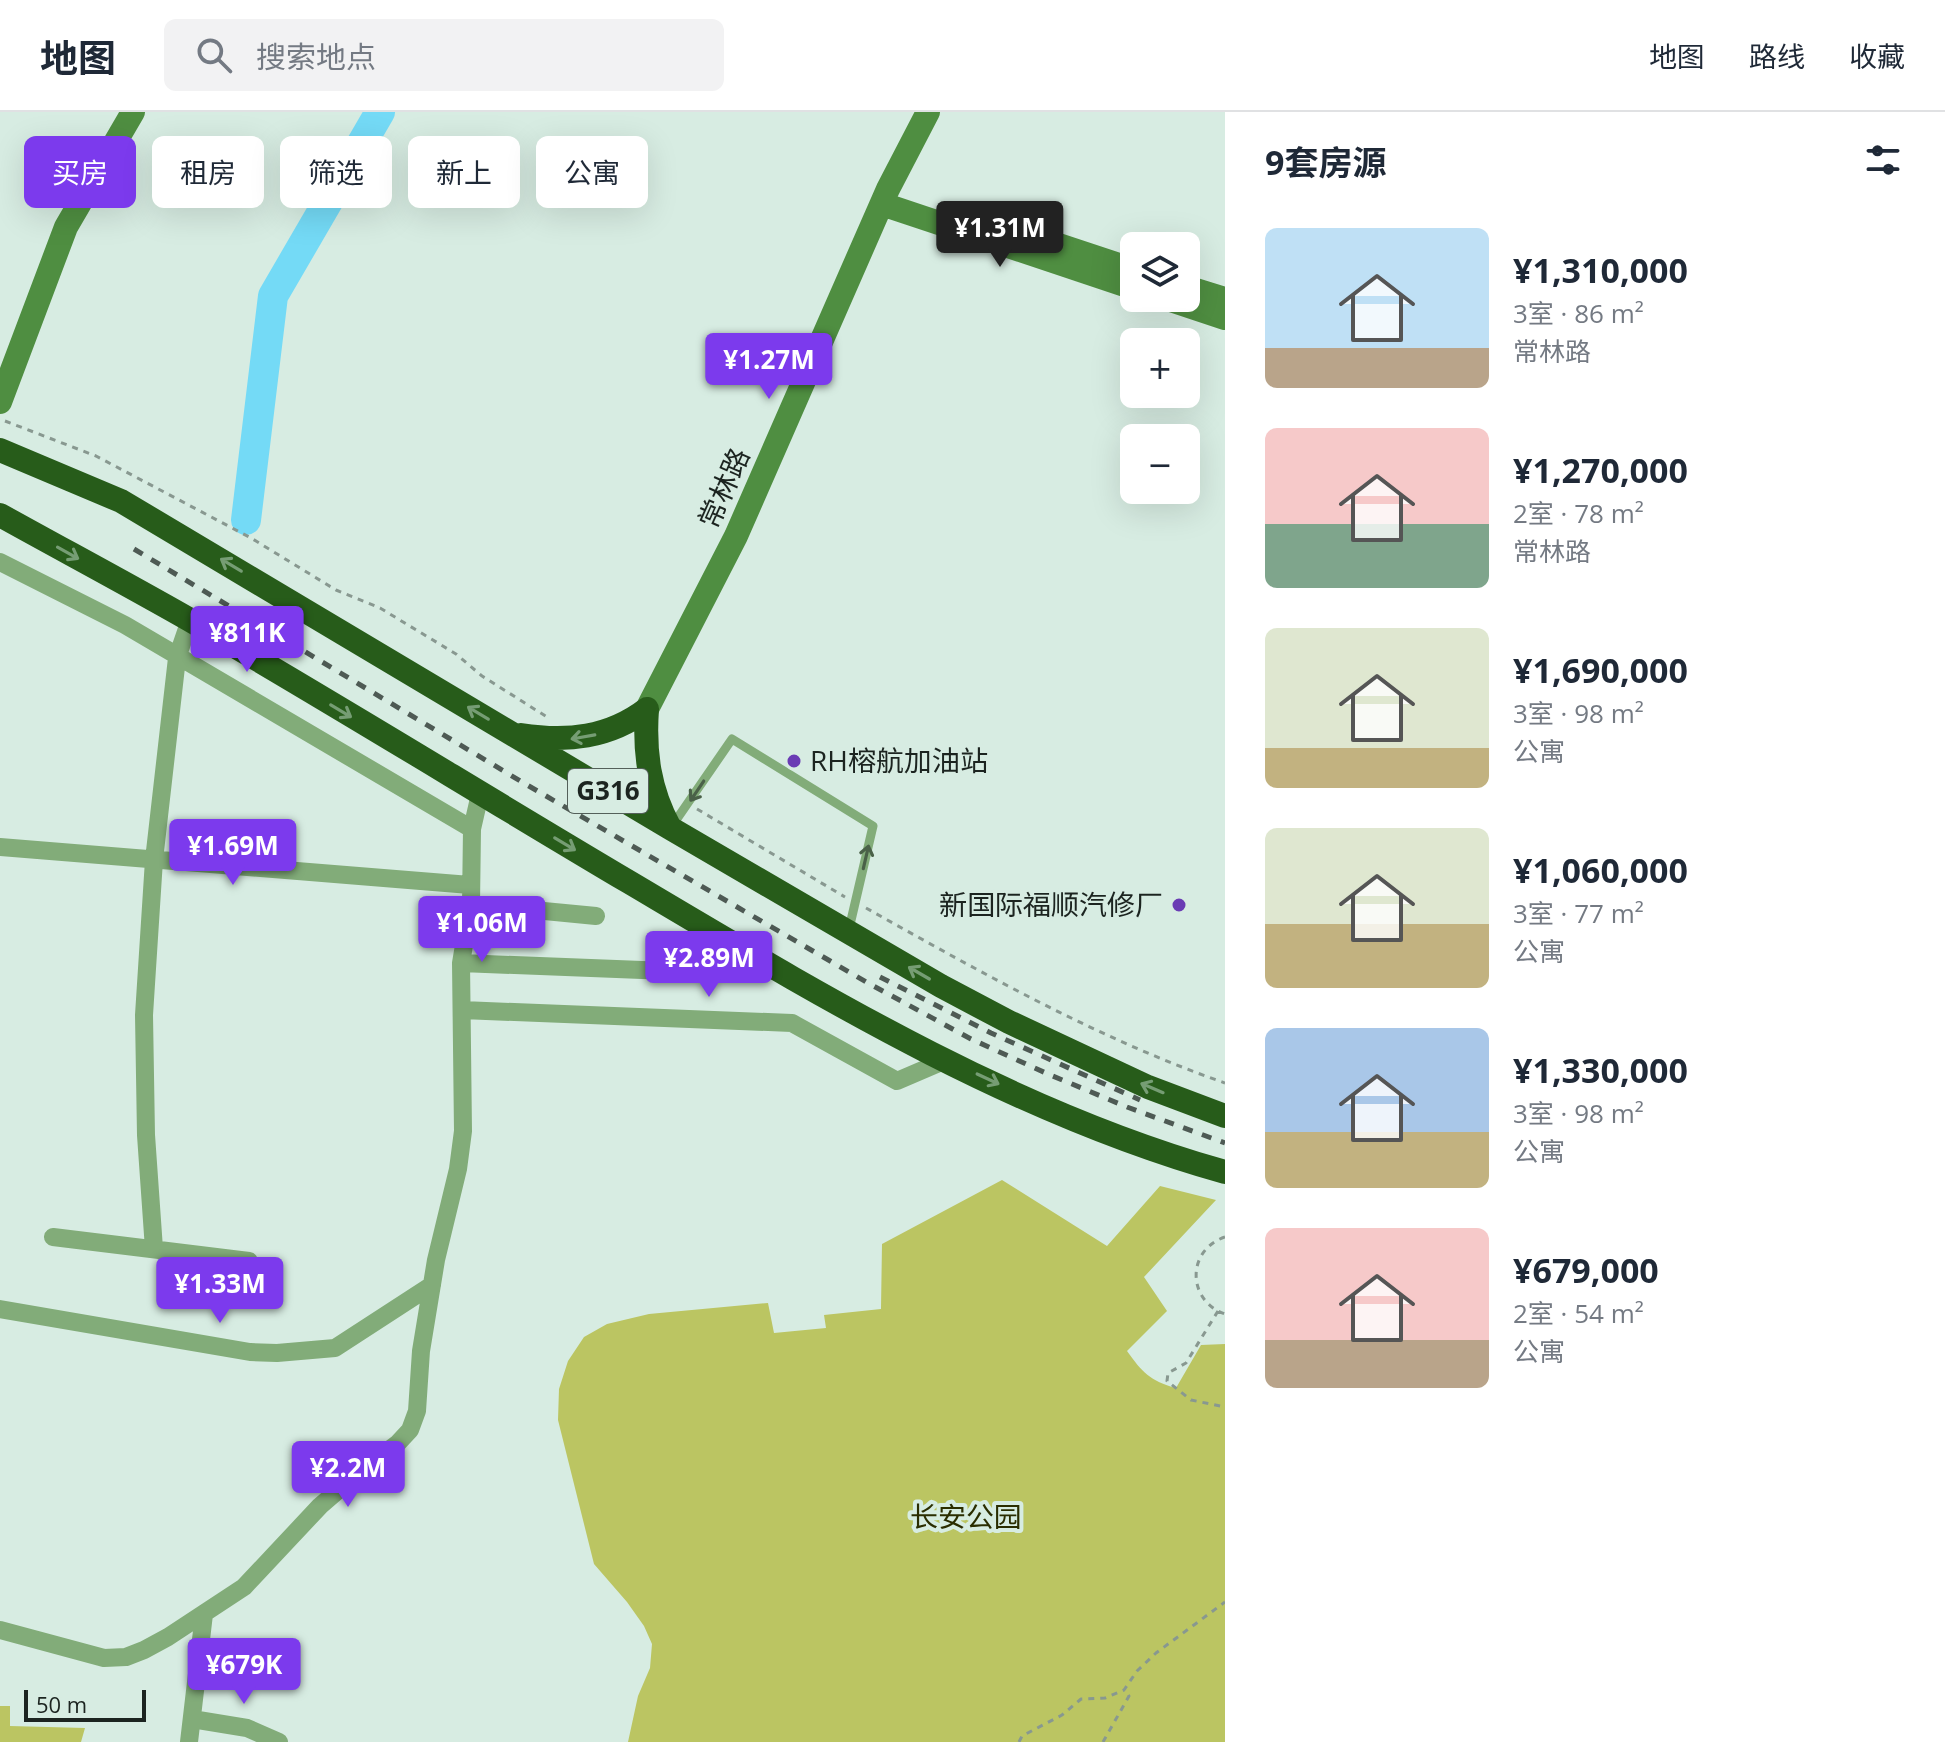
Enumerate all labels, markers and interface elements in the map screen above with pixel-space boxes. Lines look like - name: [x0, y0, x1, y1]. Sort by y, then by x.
- search box: [164, 19, 724, 91]
- text: 地图: [40, 31, 116, 83]
- icon: search: [192, 33, 236, 77]
- text: 搜索地点: [256, 36, 376, 77]
- text: 地图: [1649, 37, 1705, 75]
- text: 路线: [1749, 37, 1805, 75]
- text: 收藏: [1849, 37, 1905, 75]
- chip: 买房: [24, 136, 136, 208]
- chip: 租房: [152, 136, 264, 208]
- chip: 筛选: [280, 136, 392, 208]
- chip: 新上: [408, 136, 520, 208]
- chip: 公寓: [536, 136, 648, 208]
- icon: filters: [1861, 138, 1905, 182]
- text: 9套房源: [1265, 139, 1386, 185]
- pin: ¥1.31M: [935, 201, 1065, 269]
- text: ¥1.31M: [954, 209, 1046, 245]
- map controls: [1120, 232, 1200, 504]
- button: layers: [1120, 232, 1200, 312]
- text: ¥1,310,000: [1513, 247, 1688, 293]
- icon: home: [1329, 260, 1425, 356]
- text: 3室 · 86 m²: [1513, 295, 1644, 331]
- button: +: [1120, 328, 1200, 408]
- pin: ¥1.27M: [704, 333, 834, 401]
- text: 常林路: [1513, 333, 1591, 369]
- text: ¥1.27M: [723, 341, 815, 377]
- button: −: [1120, 424, 1200, 504]
- street label: 常林路: [689, 441, 758, 534]
- text: ¥1,270,000: [1513, 447, 1688, 493]
- icon: home: [1329, 460, 1425, 556]
- text: 2室 · 78 m²: [1513, 495, 1644, 531]
- text: 常林路: [1513, 533, 1591, 569]
- one-way arrow: [56, 545, 79, 561]
- one-way arrow: [220, 557, 243, 573]
- pin: ¥811K: [191, 606, 303, 674]
- text: ¥811K: [209, 614, 285, 650]
- text: ¥1,690,000: [1513, 647, 1688, 693]
- icon: home: [1329, 660, 1425, 756]
- text: 3室 · 98 m²: [1513, 695, 1644, 731]
- one-way arrow: [329, 703, 352, 719]
- one-way arrow: [467, 705, 490, 721]
- one-way arrow: [571, 730, 596, 745]
- text: 公寓: [1513, 733, 1565, 769]
- place label: RH榕航加油站: [810, 741, 988, 779]
- marker: RH榕航加油站: [785, 752, 803, 770]
- road number: G316: [568, 769, 648, 813]
- one-way arrow: [688, 779, 704, 802]
- pin: ¥1.69M: [168, 819, 298, 887]
- text: ¥1.69M: [187, 827, 279, 863]
- one-way arrow: [553, 836, 576, 852]
- one-way arrow: [859, 845, 874, 870]
- text: ¥1,060,000: [1513, 847, 1688, 893]
- icon: home: [1329, 860, 1425, 956]
- place label: 新国际福顺汽修厂: [939, 885, 1163, 923]
- text: 3室 · 77 m²: [1513, 895, 1644, 931]
- pin: ¥1.06M: [417, 896, 547, 964]
- marker: 新国际福顺汽修厂: [1170, 896, 1188, 914]
- text: ¥1.06M: [436, 904, 528, 940]
- pin: ¥2.89M: [644, 931, 774, 999]
- text: 公寓: [1513, 933, 1565, 969]
- text: ¥2.89M: [663, 939, 755, 975]
- one-way arrow: [908, 965, 931, 981]
- text: ¥1,330,000: [1513, 1047, 1688, 1093]
- icon: home: [1329, 1060, 1425, 1156]
- one-way arrow: [975, 1072, 999, 1087]
- one-way arrow: [1140, 1080, 1165, 1095]
- text: 3室 · 98 m²: [1513, 1095, 1644, 1131]
- text: 公寓: [1513, 1133, 1565, 1169]
- text: ¥679,000: [1513, 1247, 1659, 1293]
- pin: ¥1.33M: [155, 1257, 285, 1325]
- icon: home: [1329, 1260, 1425, 1356]
- text: ¥1.33M: [174, 1265, 266, 1301]
- text: 2室 · 54 m²: [1513, 1295, 1644, 1331]
- text: 公寓: [1513, 1333, 1565, 1369]
- pin: ¥2.2M: [292, 1441, 404, 1509]
- text: ¥2.2M: [310, 1449, 386, 1485]
- park label: 长安公园: [910, 1497, 1022, 1535]
- pin: ¥679K: [188, 1638, 300, 1706]
- text: ¥679K: [206, 1646, 282, 1682]
- scale bar: [24, 1686, 146, 1722]
- text: 50 m: [36, 1689, 87, 1719]

